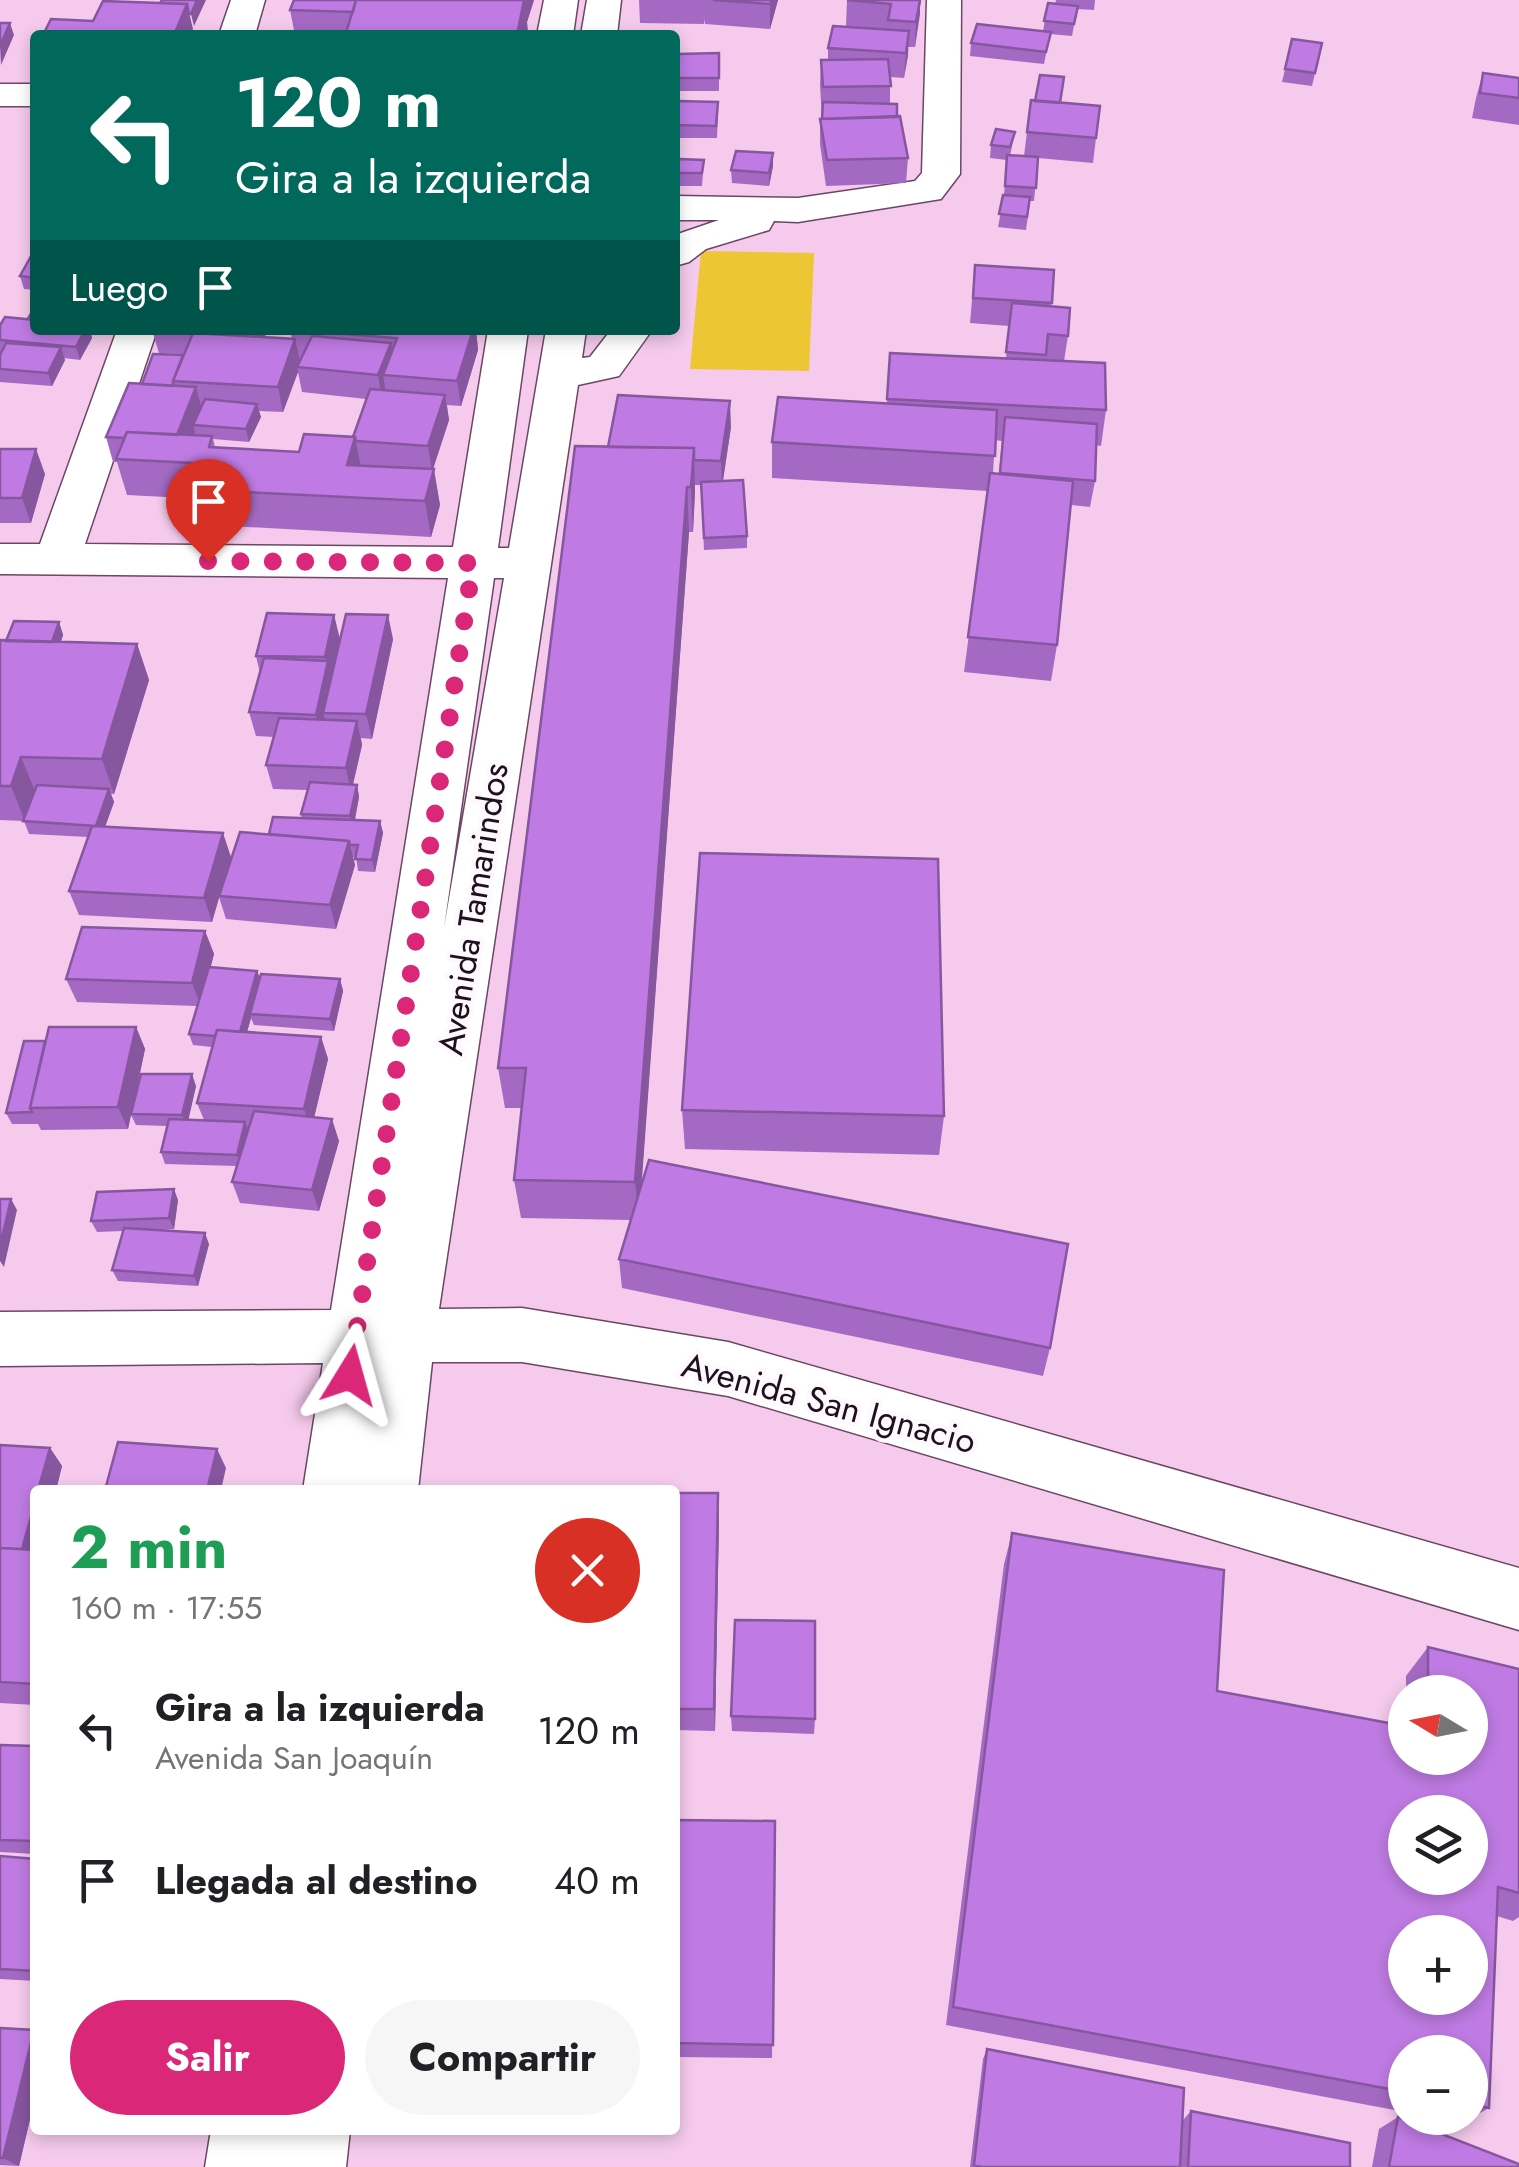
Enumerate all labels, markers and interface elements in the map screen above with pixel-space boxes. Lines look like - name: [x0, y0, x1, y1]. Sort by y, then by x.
- text: 120 m: [235, 52, 441, 153]
- icon: left: [70, 70, 200, 200]
- text: Gira a la izquierda: [235, 145, 591, 210]
- text: Luego: [70, 260, 168, 315]
- icon: arrive: [188, 260, 243, 315]
- pin: [166, 459, 251, 562]
- icon: arrive: [181, 474, 236, 529]
- street label: Avenida Tamarindos: [425, 759, 521, 1059]
- position arrow: [298, 1323, 402, 1427]
- street label: Avenida San Ignacio: [676, 1340, 982, 1466]
- text: 2 min: [70, 1504, 228, 1591]
- button: close: [535, 1518, 640, 1623]
- text: 160 m · 17:55: [70, 1585, 262, 1631]
- north arrow: [1388, 1675, 1488, 1775]
- map controls: [1388, 1675, 1488, 2135]
- text: Gira a la izquierda: [155, 1680, 485, 1735]
- icon: left: [70, 1703, 125, 1758]
- text: 120 m: [537, 1703, 640, 1758]
- text: Avenida San Joaquín: [155, 1735, 433, 1781]
- button: layers: [1388, 1795, 1488, 1895]
- icon: arrive: [70, 1853, 125, 1908]
- text: Llegada al destino: [155, 1853, 478, 1908]
- text: 40 m: [554, 1853, 640, 1908]
- button: +: [1388, 1915, 1488, 2015]
- button: Salir: [70, 2000, 345, 2115]
- button: Compartir: [365, 2000, 640, 2115]
- button: −: [1388, 2035, 1488, 2135]

